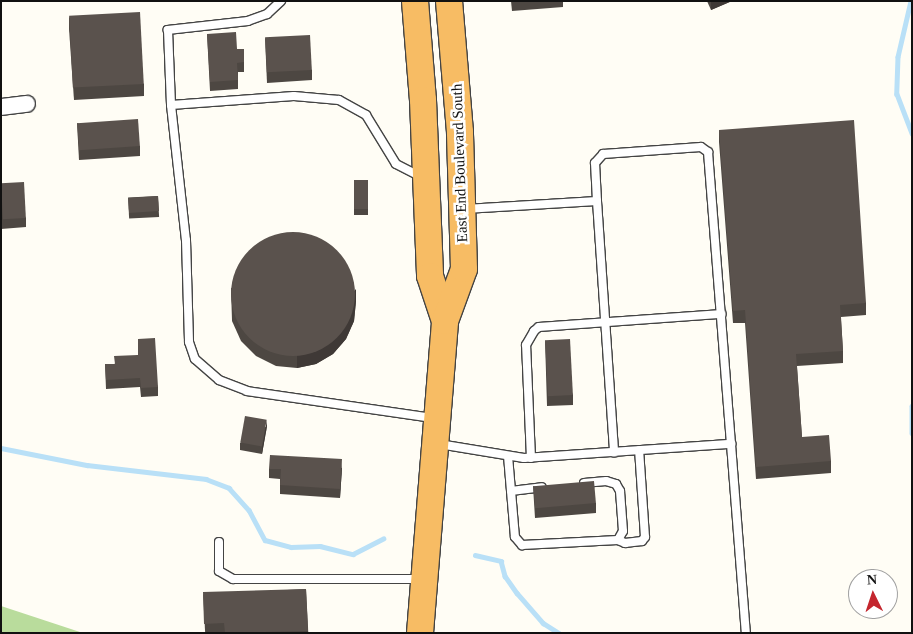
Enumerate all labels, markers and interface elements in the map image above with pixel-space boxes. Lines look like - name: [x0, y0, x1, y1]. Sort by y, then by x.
- street label: East End Boulevard South: [448, 83, 472, 243]
- north arrow: [848, 569, 898, 619]
- text: N: [866, 572, 878, 587]

